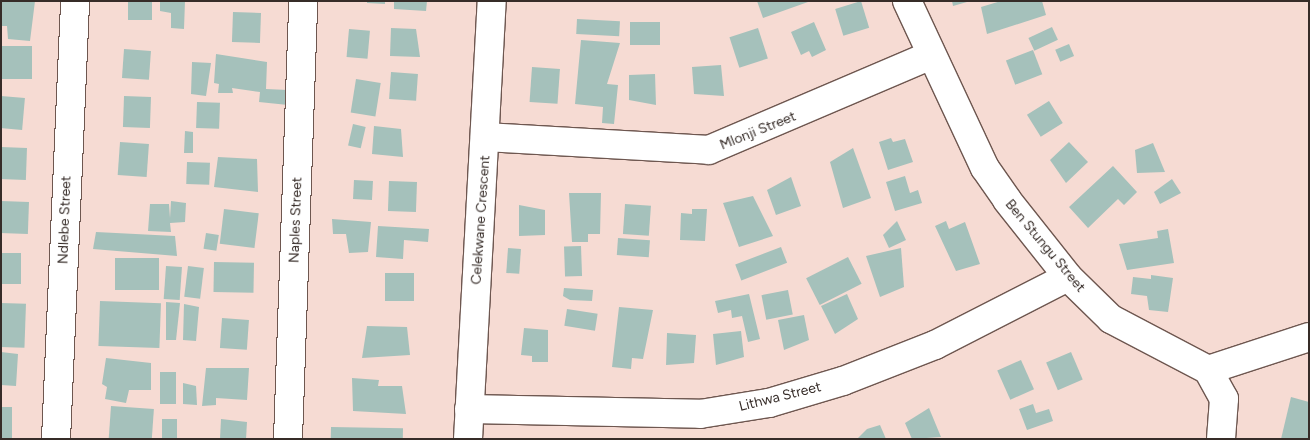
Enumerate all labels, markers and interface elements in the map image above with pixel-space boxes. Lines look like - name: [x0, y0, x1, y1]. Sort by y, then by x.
- street label: Mlonji Street: [718, 108, 798, 154]
- street label: Celekwane Crescent: [468, 155, 494, 285]
- street label: Ndlebe Street: [55, 176, 75, 264]
- street label: Naples Street: [286, 177, 306, 263]
- street label: Ben Stungu Street: [1001, 196, 1089, 296]
- street label: Lithwa Street: [737, 379, 823, 415]

